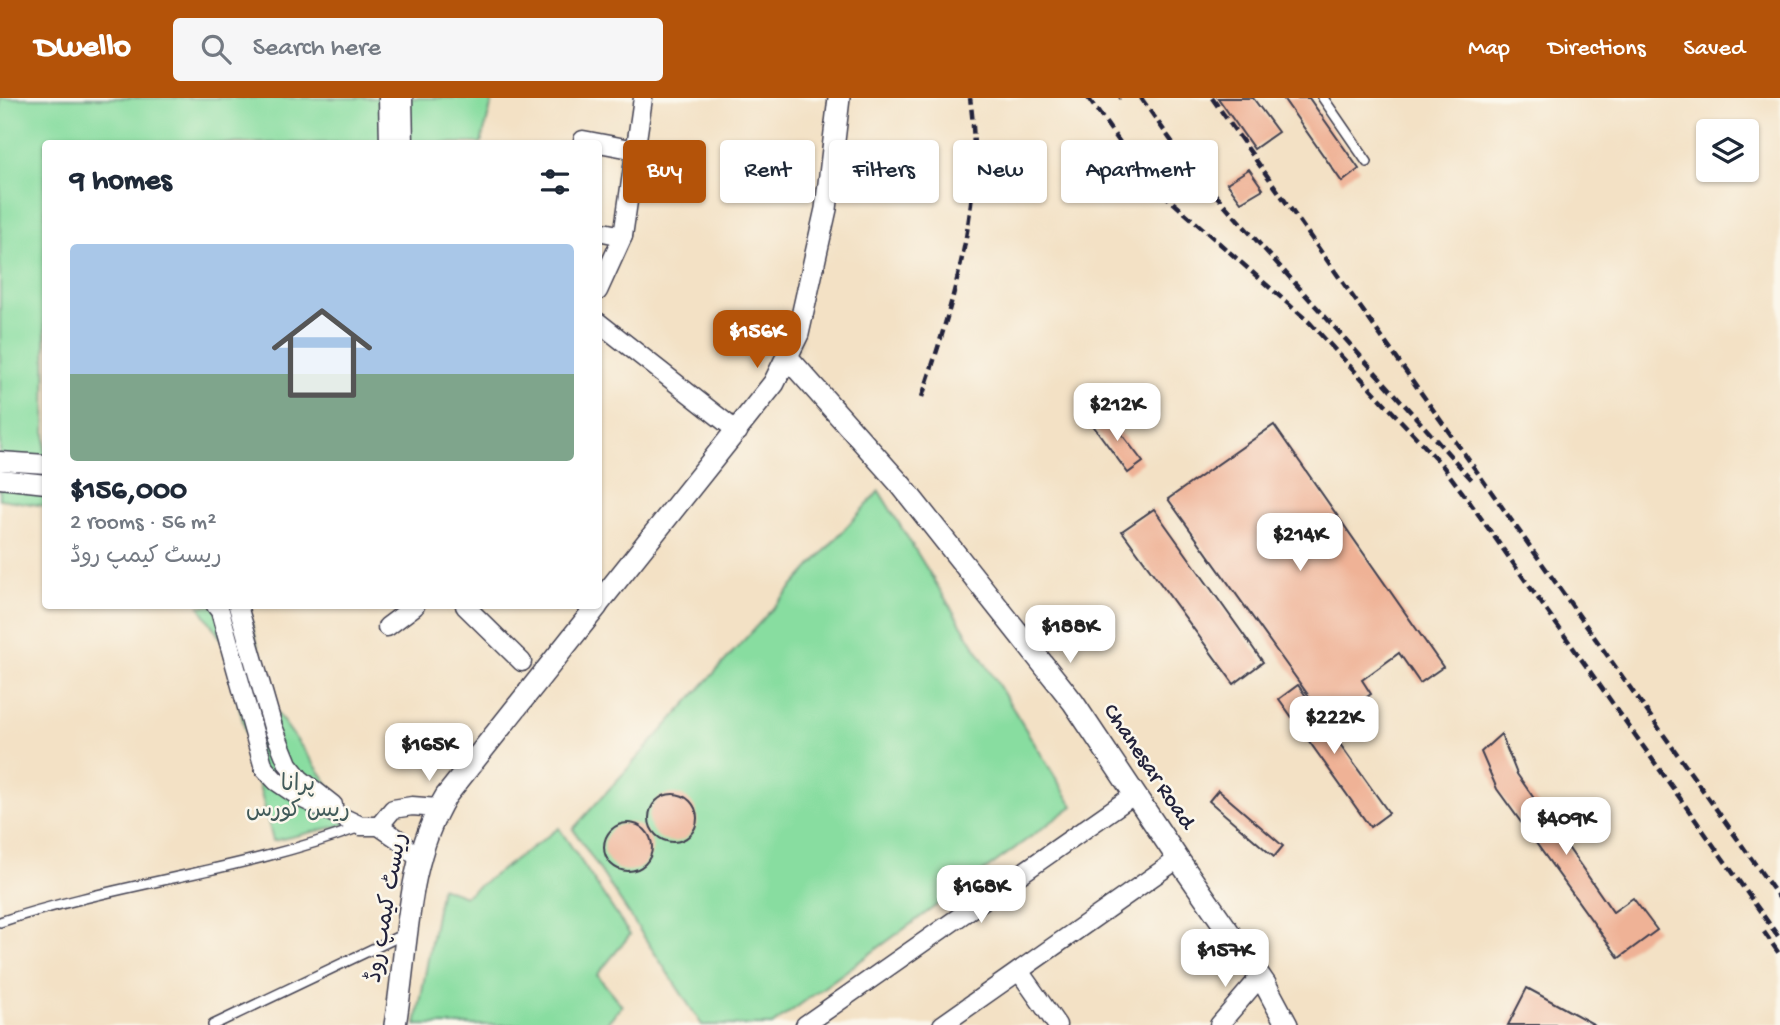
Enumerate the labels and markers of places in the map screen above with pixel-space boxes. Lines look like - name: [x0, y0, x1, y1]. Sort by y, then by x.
- pin: $156K: [708, 310, 806, 370]
- pin: $212K: [1068, 384, 1166, 443]
- pin: $214K: [1251, 514, 1349, 573]
- pin: $188K: [1021, 606, 1119, 665]
- pin: $222K: [1285, 696, 1383, 756]
- pin: $165K: [380, 724, 478, 783]
- pin: $409K: [1517, 798, 1615, 857]
- pin: $168K: [932, 866, 1030, 925]
- pin: $157K: [1176, 930, 1274, 989]

